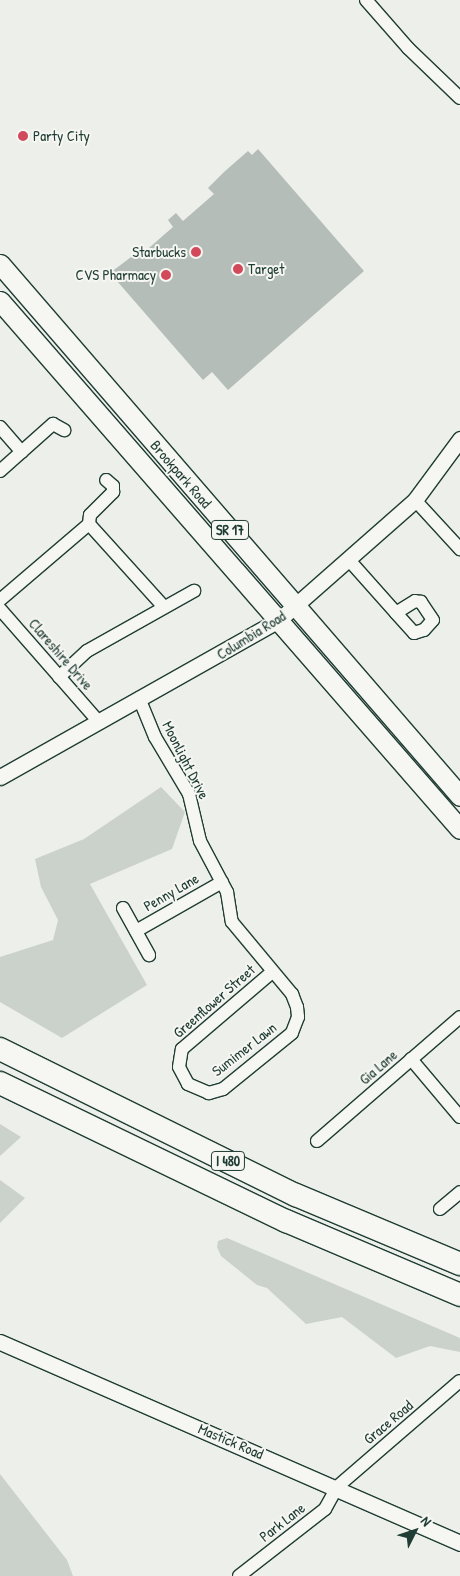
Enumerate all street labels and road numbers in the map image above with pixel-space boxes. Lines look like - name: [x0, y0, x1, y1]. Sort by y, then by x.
- street label: Brookpark Road: [147, 436, 215, 512]
- road number: SR 17: [210, 518, 250, 542]
- street label: Columbia Road: [213, 607, 289, 663]
- street label: Clareshire Drive: [25, 615, 97, 693]
- street label: Moonlight Drive: [159, 718, 213, 802]
- street label: Penny Lane: [140, 869, 202, 915]
- street label: Greenflower Street: [169, 961, 259, 1041]
- street label: Sumimer Lawn: [208, 1018, 280, 1080]
- street label: Gia Lane: [355, 1046, 401, 1088]
- road number: I 480: [210, 1150, 246, 1172]
- street label: Grace Road: [360, 1396, 416, 1448]
- street label: Mastick Road: [196, 1419, 266, 1463]
- street label: Park Lane: [256, 1499, 308, 1545]

